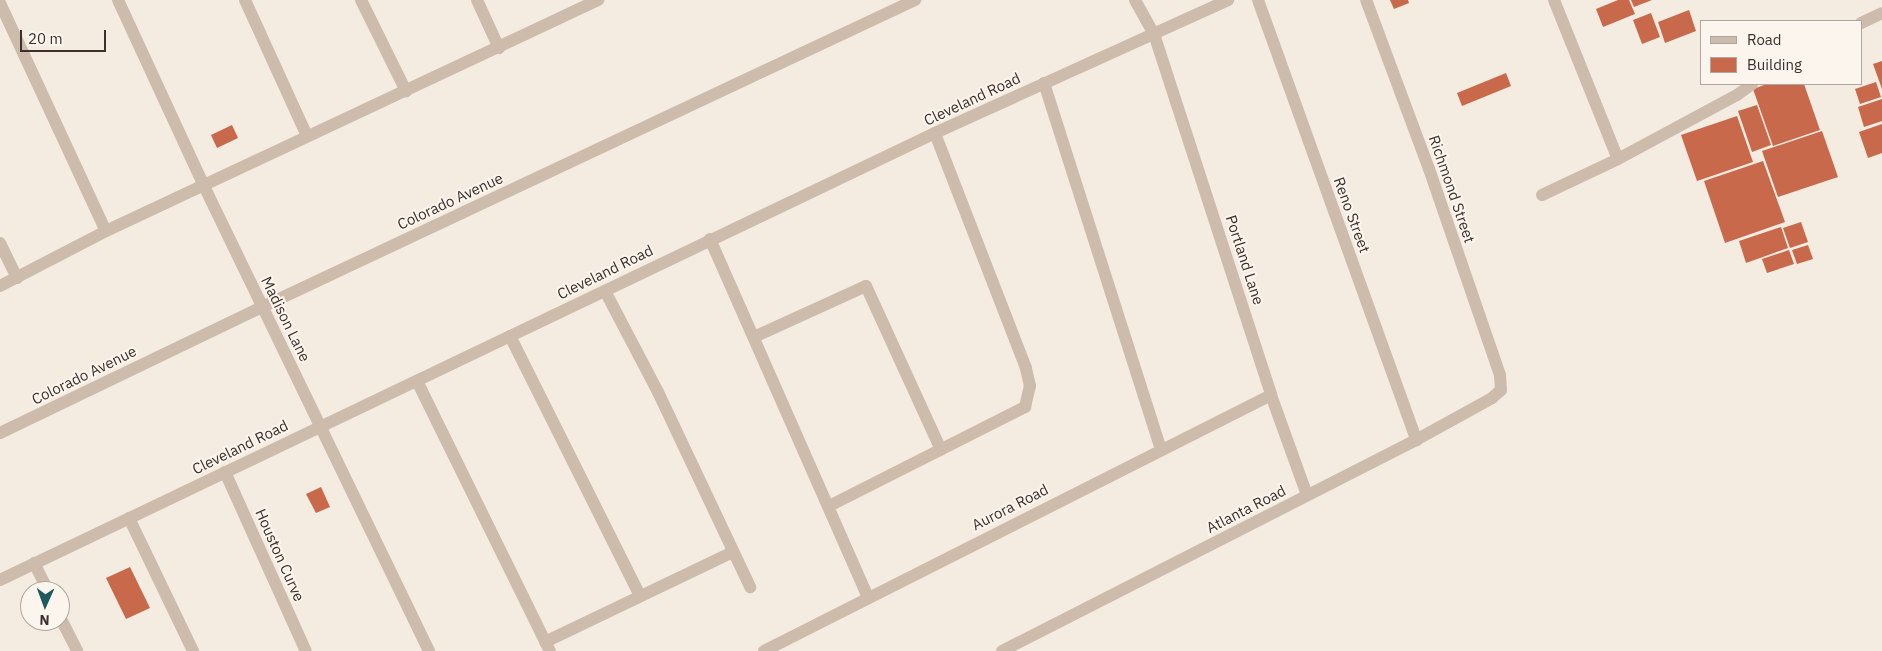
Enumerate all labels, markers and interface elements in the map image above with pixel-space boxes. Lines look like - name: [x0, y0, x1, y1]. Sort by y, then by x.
- scale bar: [22, 20, 109, 52]
- legend: [1700, 20, 1862, 85]
- text: 20 m: [28, 29, 63, 48]
- text: Road: [1747, 30, 1782, 49]
- text: Building: [1747, 55, 1802, 74]
- street label: Cleveland Road: [921, 69, 1023, 129]
- street label: Richmond Street: [1425, 133, 1479, 245]
- street label: Colorado Avenue: [394, 169, 506, 233]
- street label: Reno Street: [1330, 175, 1374, 255]
- street label: Portland Lane: [1222, 213, 1268, 307]
- street label: Cleveland Road: [554, 241, 656, 303]
- street label: Madison Lane: [258, 273, 314, 365]
- street label: Colorado Avenue: [29, 342, 139, 408]
- street label: Cleveland Road: [189, 416, 291, 478]
- street label: Aurora Road: [969, 480, 1051, 534]
- street label: Atlanta Road: [1203, 481, 1289, 537]
- street label: Houston Curve: [252, 506, 308, 604]
- north arrow: [20, 581, 70, 631]
- text: N: [39, 611, 50, 629]

